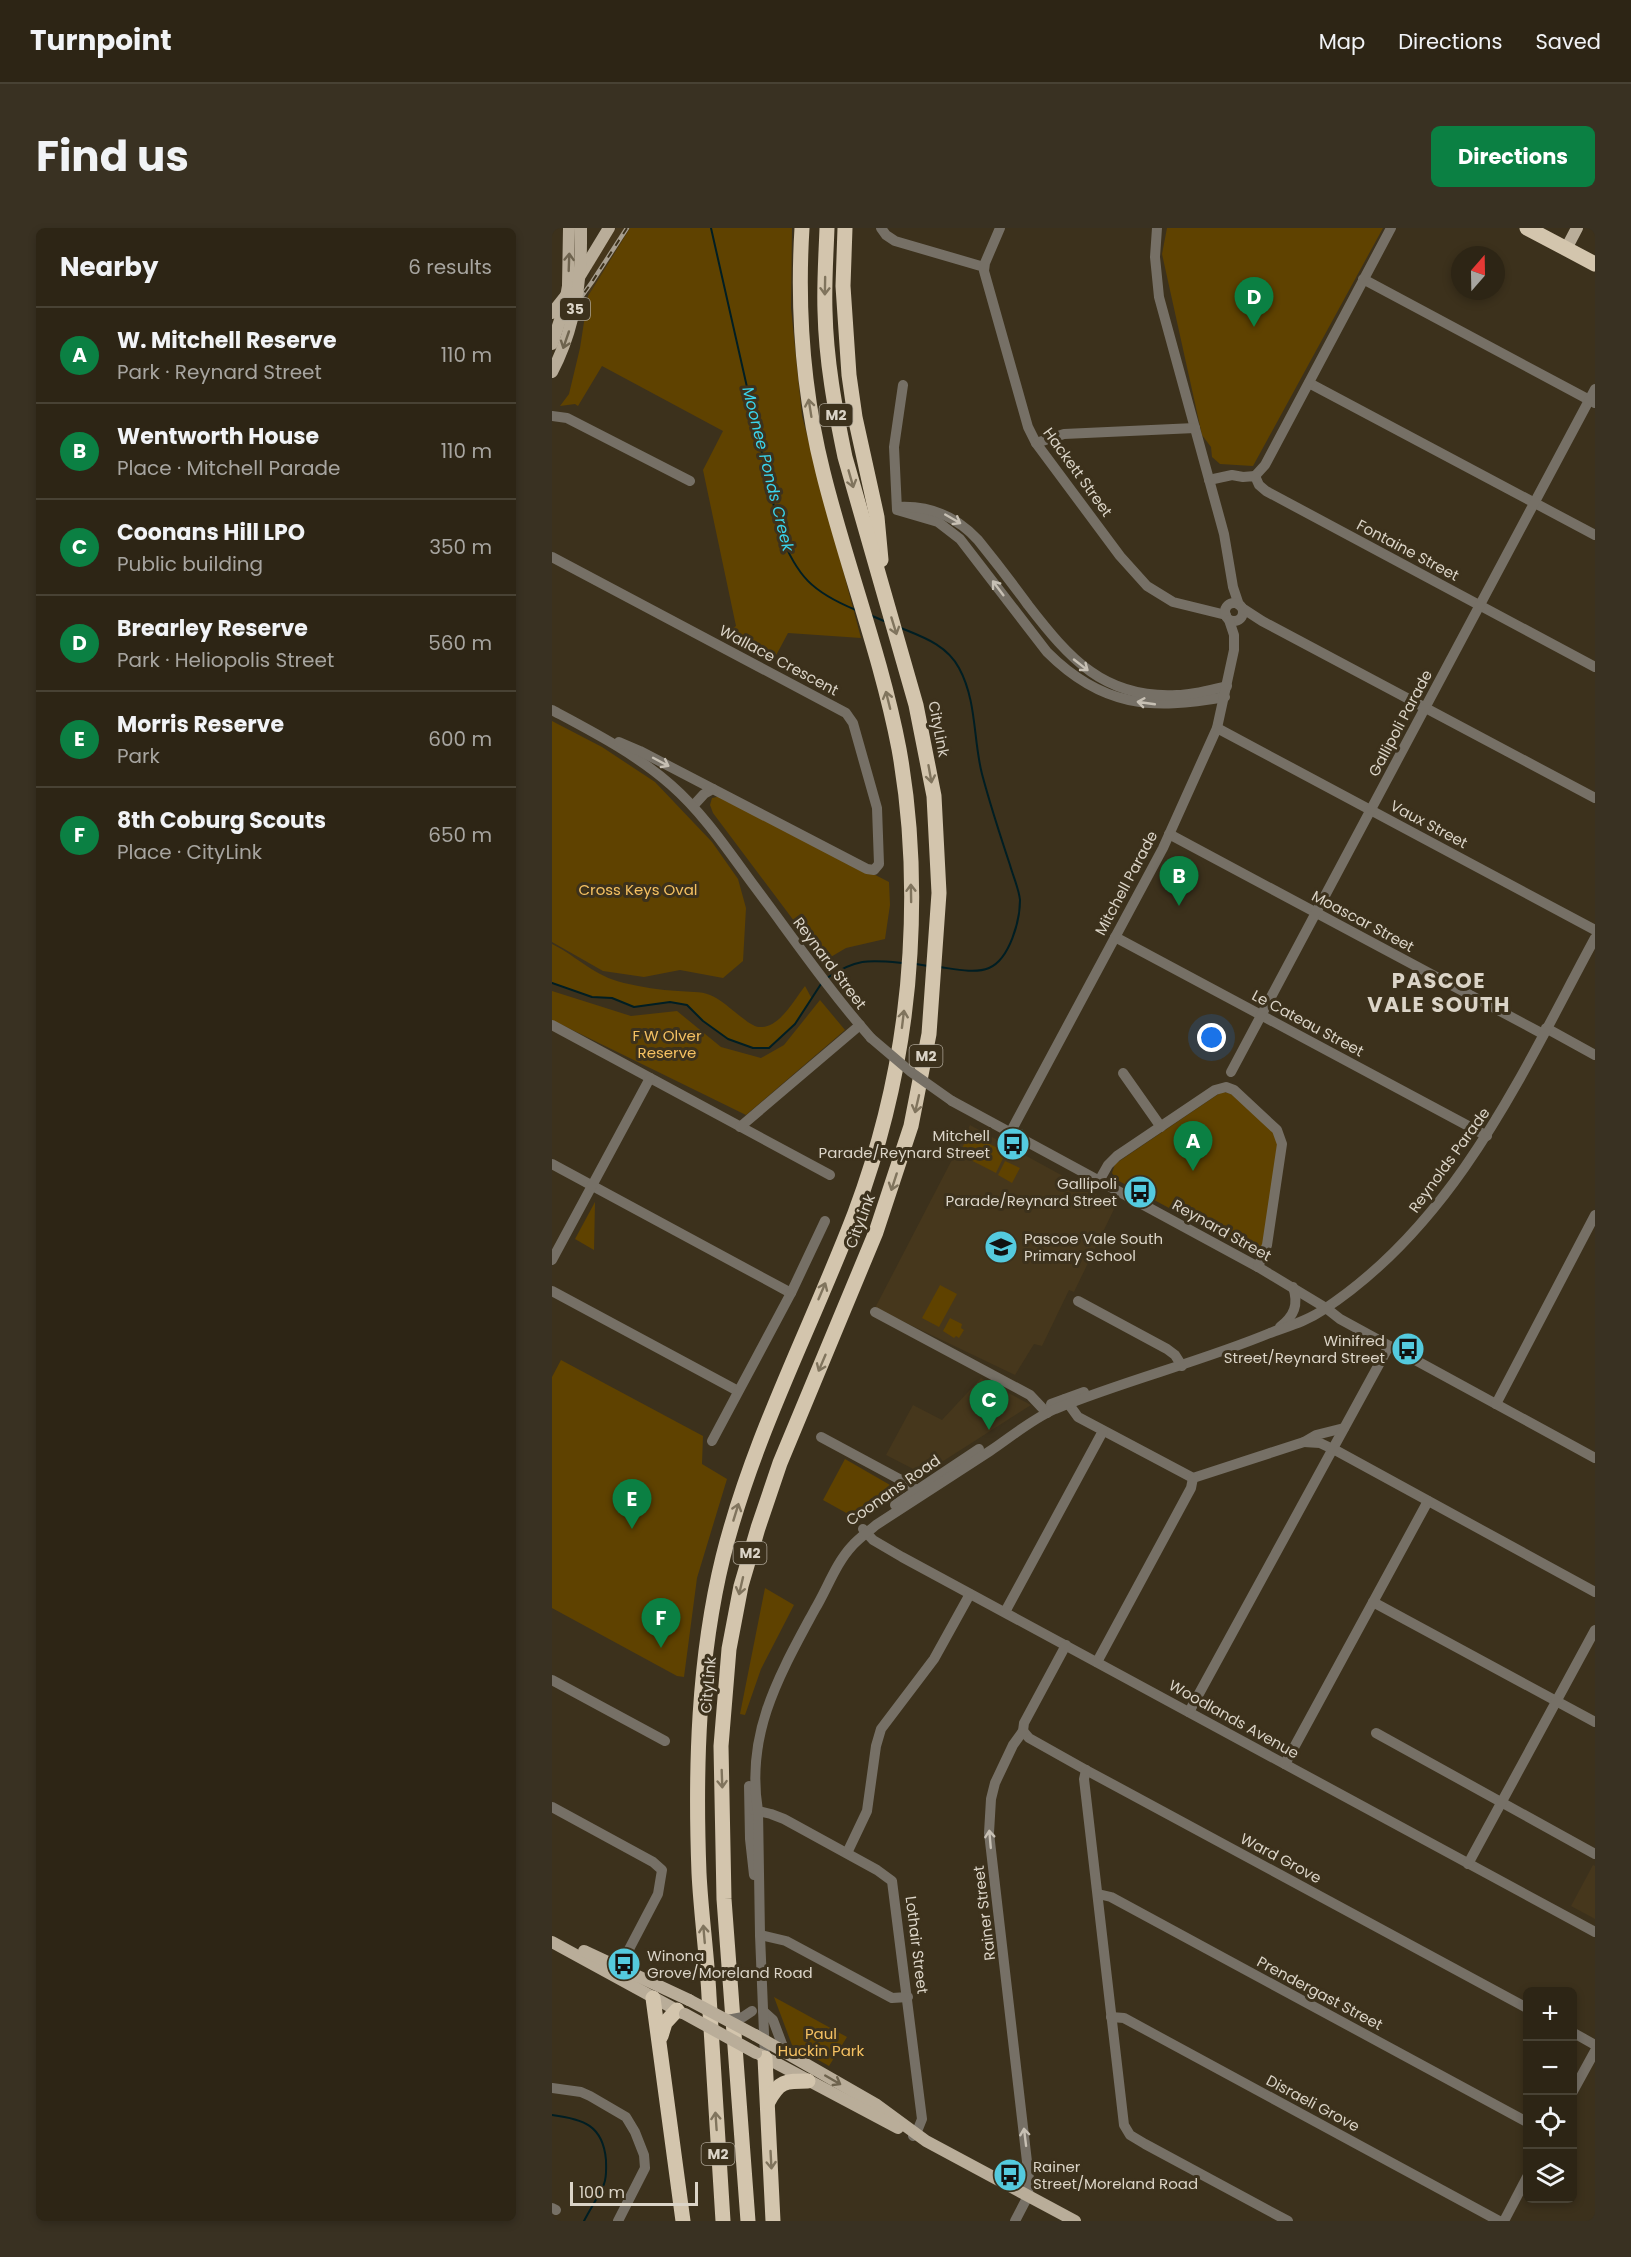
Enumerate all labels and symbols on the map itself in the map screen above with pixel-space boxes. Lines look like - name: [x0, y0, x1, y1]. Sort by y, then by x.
- north arrow: [1451, 246, 1505, 300]
- one-way arrow: [564, 253, 575, 273]
- one-way arrow: [819, 276, 831, 296]
- pin: D: [1234, 278, 1274, 327]
- road number: 35: [560, 298, 590, 320]
- one-way arrow: [559, 330, 570, 349]
- water label: Moonee Ponds Creek: [736, 384, 800, 555]
- one-way arrow: [804, 398, 815, 418]
- road number: M2: [820, 404, 852, 426]
- street label: Hackett Street: [1038, 423, 1118, 521]
- one-way arrow: [846, 469, 857, 488]
- one-way arrow: [944, 513, 961, 525]
- street label: Fontaine Street: [1353, 514, 1463, 586]
- one-way arrow: [991, 581, 1004, 597]
- one-way arrow: [889, 616, 900, 635]
- street label: Wallace Crescent: [716, 620, 842, 700]
- one-way arrow: [1073, 658, 1089, 671]
- street label: Gallipoli Parade: [1363, 666, 1437, 780]
- one-way arrow: [881, 691, 893, 710]
- one-way arrow: [1137, 698, 1156, 709]
- street label: CityLink: [923, 699, 955, 759]
- one-way arrow: [652, 756, 669, 768]
- one-way arrow: [925, 764, 936, 783]
- street label: Vaux Street: [1387, 795, 1471, 853]
- street label: Mitchell Parade: [1090, 827, 1162, 939]
- pin: B: [1160, 856, 1198, 906]
- park label: Cross Keys Oval: [578, 879, 698, 900]
- one-way arrow: [905, 884, 917, 904]
- street label: Moascar Street: [1308, 885, 1418, 957]
- street label: Reynard Street: [788, 913, 872, 1013]
- district label: PASCOE VALE SOUTH: [1367, 966, 1511, 1019]
- street label: Le Cateau Street: [1248, 985, 1368, 1061]
- one-way arrow: [898, 1010, 909, 1030]
- your location: [1197, 1023, 1226, 1052]
- park label: F W Olver Reserve: [632, 1025, 702, 1063]
- road number: M2: [910, 1045, 943, 1067]
- one-way arrow: [910, 1094, 922, 1113]
- street label: Reynolds Parade: [1404, 1103, 1494, 1217]
- pin: A: [1174, 1122, 1212, 1171]
- place label: Mitchell Parade/Reynard Street: [819, 1125, 990, 1163]
- bus stop icon: Mitchell Parade/Reynard Street: [995, 1126, 1031, 1162]
- one-way arrow: [888, 1172, 899, 1191]
- place label: Gallipoli Parade/Reynard Street: [946, 1173, 1117, 1211]
- bus stop icon: Gallipoli Parade/Reynard Street: [1122, 1174, 1158, 1210]
- street label: CityLink: [840, 1191, 880, 1251]
- street label: Reynard Street: [1169, 1194, 1275, 1266]
- place label: Pascoe Vale South Primary School: [1024, 1228, 1163, 1266]
- school or university icon: Pascoe Vale South Primary School: [983, 1229, 1019, 1265]
- one-way arrow: [817, 1283, 829, 1301]
- place label: Winifred Street/Reynard Street: [1224, 1330, 1385, 1368]
- bus stop icon: Winifred Street/Reynard Street: [1390, 1331, 1426, 1367]
- one-way arrow: [816, 1354, 827, 1372]
- pin: C: [970, 1380, 1008, 1430]
- street label: Coonans Road: [842, 1450, 944, 1530]
- pin: E: [612, 1480, 652, 1529]
- one-way arrow: [731, 1503, 742, 1522]
- road number: M2: [734, 1542, 766, 1564]
- one-way arrow: [735, 1576, 747, 1595]
- pin: F: [642, 1598, 680, 1648]
- street label: CityLink: [695, 1656, 721, 1714]
- street label: Woodlands Avenue: [1165, 1674, 1303, 1764]
- one-way arrow: [716, 1769, 728, 1789]
- street label: Ward Grove: [1237, 1828, 1325, 1888]
- one-way arrow: [984, 1830, 995, 1850]
- street label: Rainer Street: [968, 1864, 1000, 1962]
- street label: Lothair Street: [901, 1895, 933, 1995]
- one-way arrow: [698, 1924, 709, 1944]
- place label: Winona Grove/Moreland Road: [647, 1945, 813, 1983]
- bus stop icon: Winona Grove/Moreland Road: [606, 1946, 642, 1982]
- street label: Prendergast Street: [1253, 1951, 1387, 2035]
- park label: Paul Huckin Park: [778, 2023, 864, 2061]
- street label: Disraeli Grove: [1263, 2070, 1363, 2136]
- one-way arrow: [824, 2074, 841, 2086]
- one-way arrow: [710, 2111, 721, 2131]
- one-way arrow: [1019, 2128, 1030, 2148]
- road number: M2: [702, 2143, 734, 2165]
- one-way arrow: [766, 2150, 777, 2170]
- place label: Rainer Street/Moreland Road: [1033, 2156, 1198, 2194]
- bus stop icon: Rainer Street/Moreland Road: [992, 2157, 1028, 2193]
- scale bar: [570, 2179, 698, 2206]

